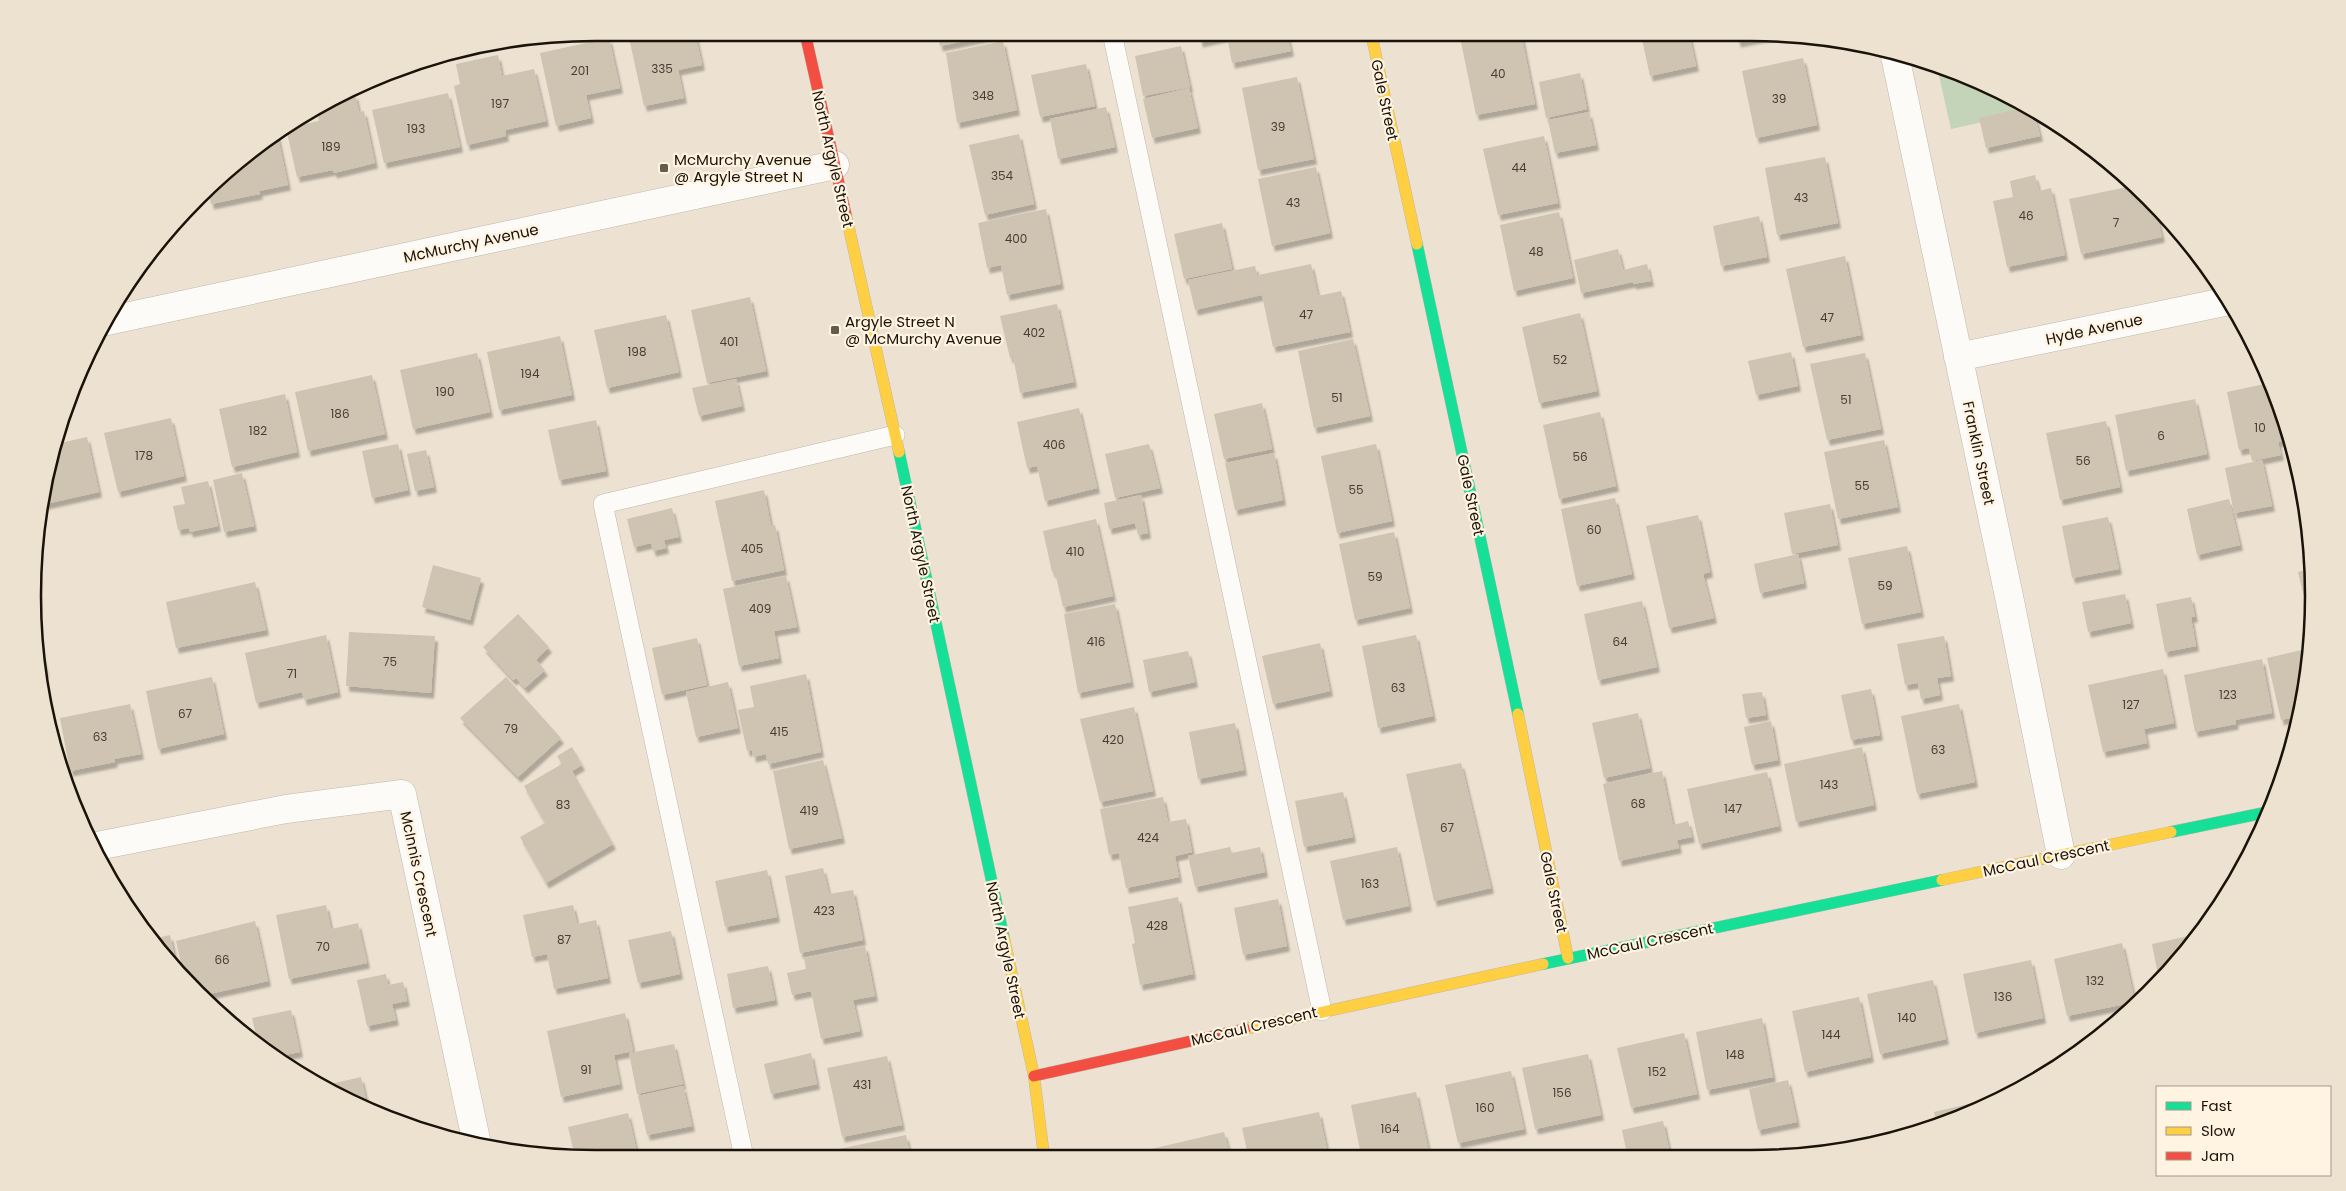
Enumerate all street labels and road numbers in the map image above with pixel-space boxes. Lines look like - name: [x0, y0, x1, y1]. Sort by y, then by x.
- street label: Gale Street: [1366, 57, 1404, 143]
- street label: North Argyle Street: [807, 88, 859, 230]
- street label: McMurchy Avenue: [402, 218, 540, 268]
- street label: Hyde Avenue: [2044, 308, 2144, 350]
- street label: Franklin Street: [1958, 399, 2000, 507]
- street label: Gale Street: [1452, 452, 1490, 538]
- street label: North Argyle Street: [896, 483, 946, 625]
- street label: McInnis Crescent: [395, 809, 443, 939]
- street label: McCaul Crescent: [1981, 834, 2111, 882]
- street label: Gale Street: [1535, 849, 1573, 935]
- street label: North Argyle Street: [981, 879, 1031, 1021]
- street label: McCaul Crescent: [1585, 917, 1715, 965]
- street label: McCaul Crescent: [1189, 1001, 1319, 1051]

